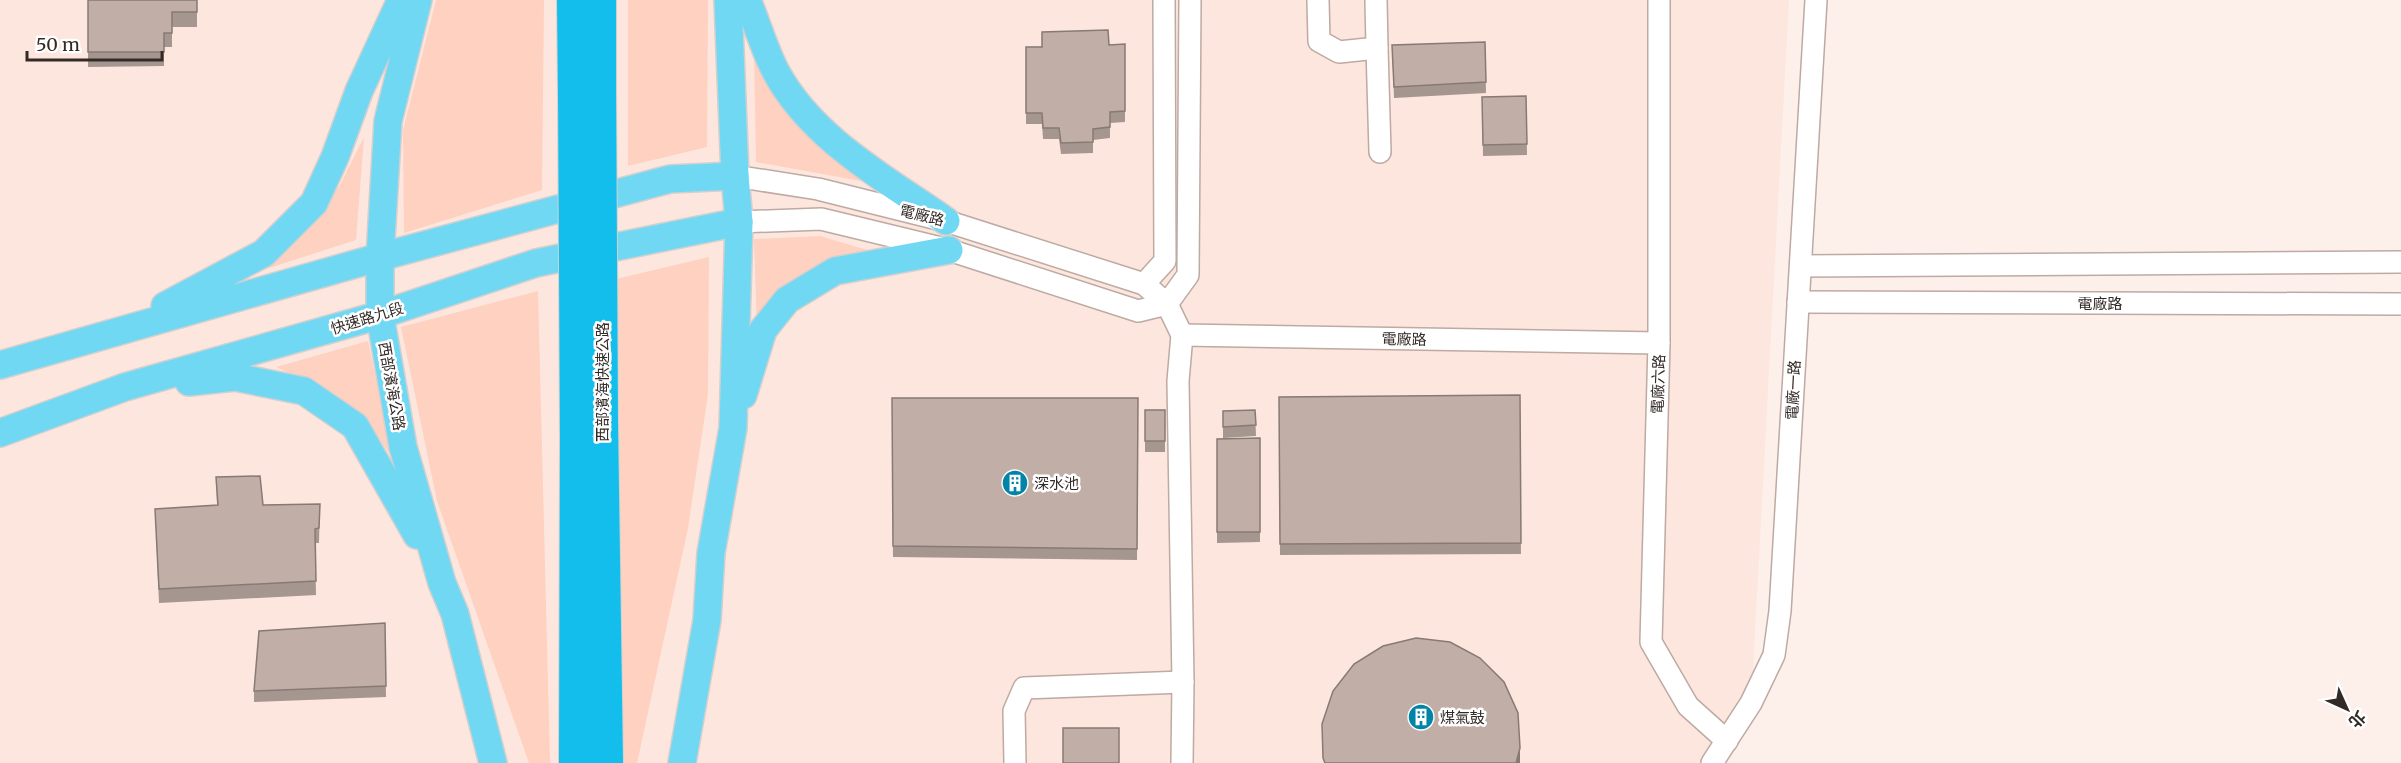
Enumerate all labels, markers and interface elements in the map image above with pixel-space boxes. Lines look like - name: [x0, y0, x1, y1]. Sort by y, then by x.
- scale bar: [27, 24, 162, 62]
- text: 50 m: [36, 33, 80, 56]
- street label: 電廠路: [898, 200, 946, 230]
- street label: 電廠路: [2077, 294, 2123, 313]
- street label: 快速路九段: [328, 298, 406, 338]
- street label: 西部濱海快速公路: [593, 322, 612, 442]
- street label: 電廠路: [1381, 329, 1427, 349]
- street label: 西部濱海公路: [375, 340, 409, 432]
- street label: 電廠六路: [1647, 354, 1669, 414]
- street label: 電廠一路: [1782, 360, 1804, 420]
- building icon: 深水池: [1000, 468, 1030, 498]
- place label: 深水池: [1034, 474, 1079, 493]
- north arrow: [2317, 679, 2377, 739]
- building icon: 煤氣鼓: [1406, 702, 1436, 732]
- text: 北: [2345, 707, 2370, 732]
- place label: 煤氣鼓: [1440, 708, 1485, 727]

